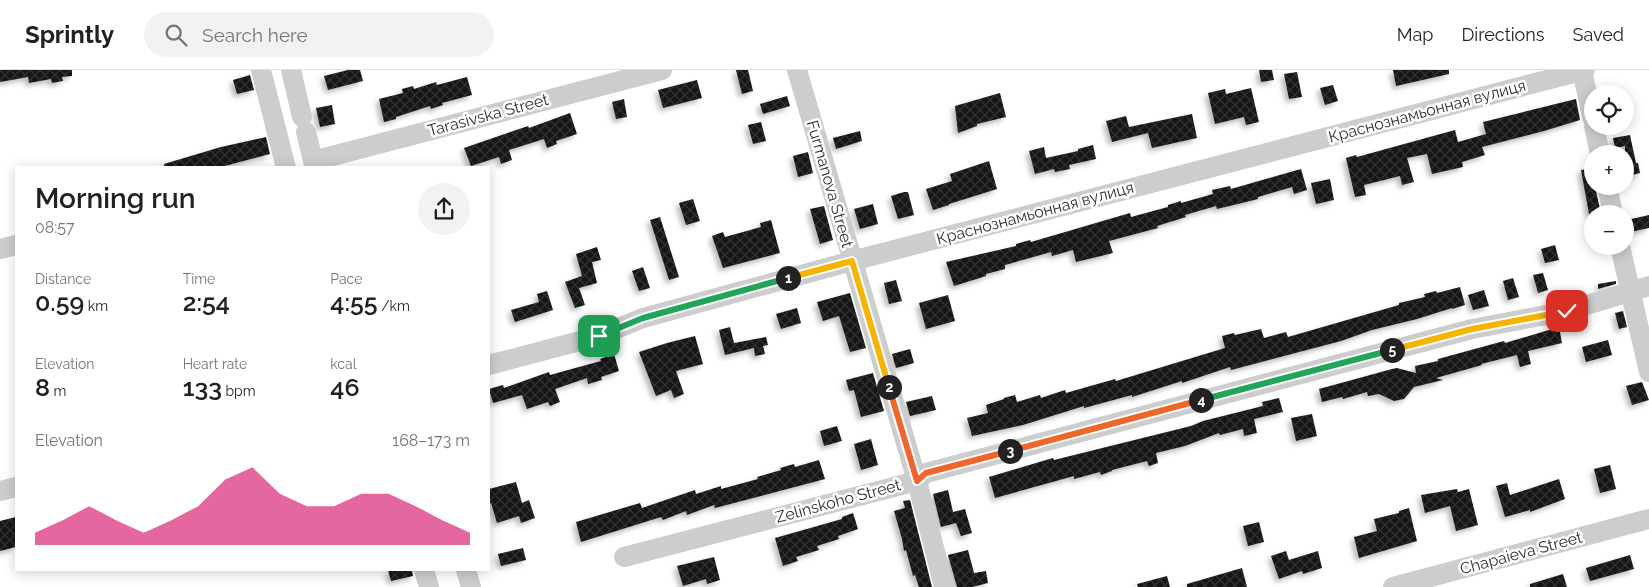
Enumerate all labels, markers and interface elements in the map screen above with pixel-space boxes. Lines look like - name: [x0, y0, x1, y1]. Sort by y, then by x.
- search box: [144, 12, 494, 57]
- text: Sprintly: [25, 20, 114, 49]
- icon: search: [162, 21, 190, 49]
- text: Search here: [202, 24, 308, 46]
- text: Map: [1397, 24, 1433, 45]
- text: Directions: [1461, 24, 1545, 45]
- text: Saved: [1573, 24, 1624, 45]
- street label: Краснознамьонная вулиця: [1326, 75, 1528, 147]
- map controls: [1584, 85, 1634, 255]
- button: locate: [1584, 85, 1634, 135]
- street label: Tarasivska Street: [426, 90, 551, 140]
- street label: Furmanova Street: [803, 118, 857, 250]
- button: +: [1584, 145, 1634, 195]
- street label: Краснознамьонная вулиця: [934, 177, 1136, 249]
- text: Morning run: [35, 182, 195, 215]
- button: share: [418, 183, 470, 235]
- button: −: [1584, 205, 1634, 255]
- text: 08:57: [35, 218, 75, 237]
- pin: 1: [776, 266, 800, 290]
- text: 1: [785, 270, 792, 286]
- text: Distance: [35, 271, 91, 287]
- text: Time: [183, 271, 215, 287]
- text: Pace: [330, 271, 362, 287]
- text: 0.59: [35, 287, 84, 317]
- text: 2:54: [183, 287, 230, 317]
- text: 4:55: [330, 287, 378, 317]
- pin: [1546, 290, 1588, 332]
- icon: check: [1553, 297, 1581, 325]
- text: km: [84, 298, 108, 314]
- text: /km: [378, 298, 410, 314]
- pin: [578, 315, 620, 357]
- icon: arrive: [585, 322, 613, 350]
- pin: 5: [1380, 338, 1404, 362]
- text: 5: [1389, 342, 1396, 358]
- text: Elevation: [35, 356, 94, 372]
- text: Heart rate: [183, 356, 247, 372]
- text: kcal: [330, 356, 357, 372]
- text: 8: [35, 372, 50, 402]
- text: 133: [183, 372, 222, 402]
- text: 46: [330, 372, 360, 402]
- pin: 2: [876, 374, 902, 400]
- text: 2: [886, 379, 893, 395]
- text: m: [50, 383, 66, 399]
- text: bpm: [222, 383, 256, 399]
- pin: 4: [1188, 388, 1214, 412]
- text: 4: [1198, 392, 1206, 408]
- text: Elevation: [35, 431, 103, 450]
- text: 168–173 m: [392, 431, 470, 450]
- pin: 3: [998, 438, 1022, 464]
- text: 3: [1007, 443, 1014, 459]
- street label: Zelinskoho Street: [773, 475, 903, 527]
- street label: Chapaieva Street: [1458, 527, 1585, 578]

